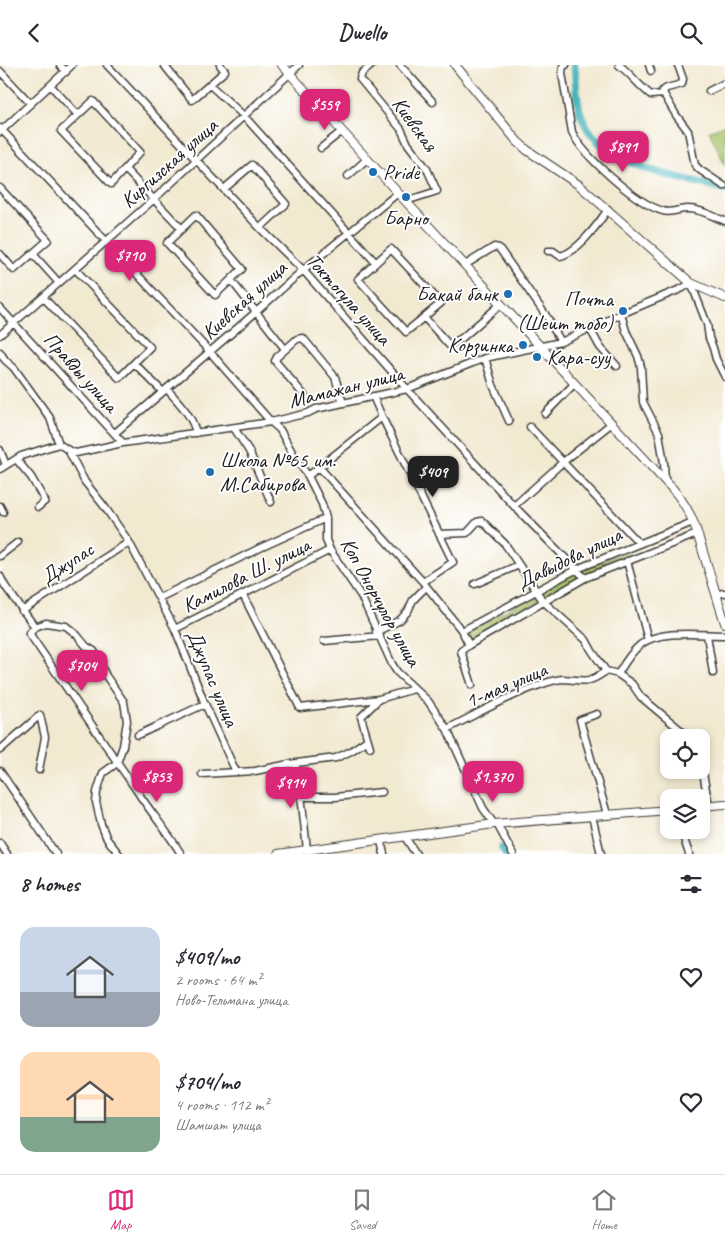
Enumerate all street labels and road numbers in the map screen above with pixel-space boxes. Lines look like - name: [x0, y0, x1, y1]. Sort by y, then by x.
- street label: Киевская: [386, 92, 444, 158]
- street label: Киргизская улица: [115, 111, 224, 213]
- street label: Токтогула улица: [301, 248, 398, 352]
- street label: Киевская улица: [196, 254, 293, 345]
- street label: Правды улица: [38, 326, 125, 419]
- street label: Мамажан улица: [286, 360, 408, 414]
- street label: Давыдова улица: [512, 521, 627, 595]
- street label: Камилова Ш. улица: [178, 530, 317, 618]
- street label: Коп Онорчулор улица: [335, 533, 428, 673]
- street label: Джупас: [35, 536, 100, 590]
- street label: Джупас улица: [181, 626, 246, 732]
- street label: 1-мая улица: [461, 656, 552, 714]

